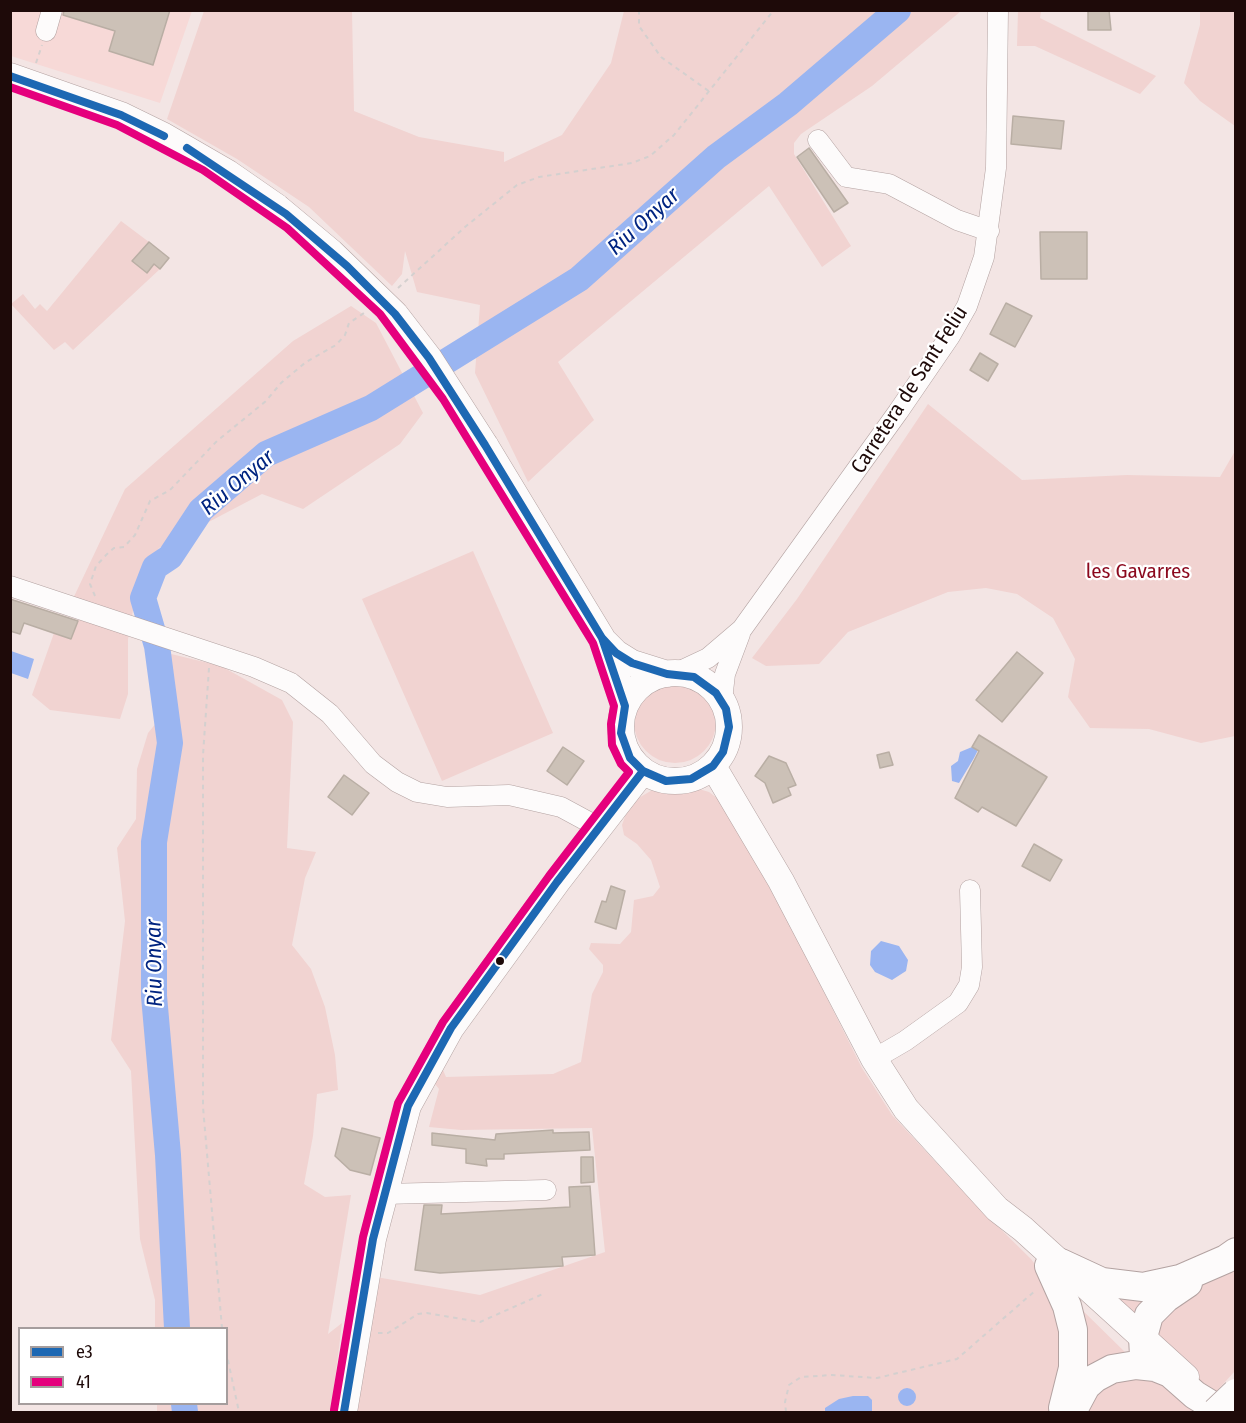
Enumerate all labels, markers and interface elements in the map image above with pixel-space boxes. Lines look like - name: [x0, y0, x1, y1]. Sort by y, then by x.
- water label: Riu Onyar: [603, 183, 685, 261]
- street label: Carretera de Sant Feliu: [846, 301, 974, 479]
- water label: Riu Onyar: [196, 445, 280, 521]
- park label: les Gavarres: [1086, 559, 1190, 585]
- water label: Riu Onyar: [141, 919, 169, 1007]
- unlabelled marker: [494, 955, 506, 967]
- legend: [18, 1327, 228, 1405]
- text: e3: [76, 1341, 93, 1363]
- text: 41: [76, 1371, 91, 1393]

